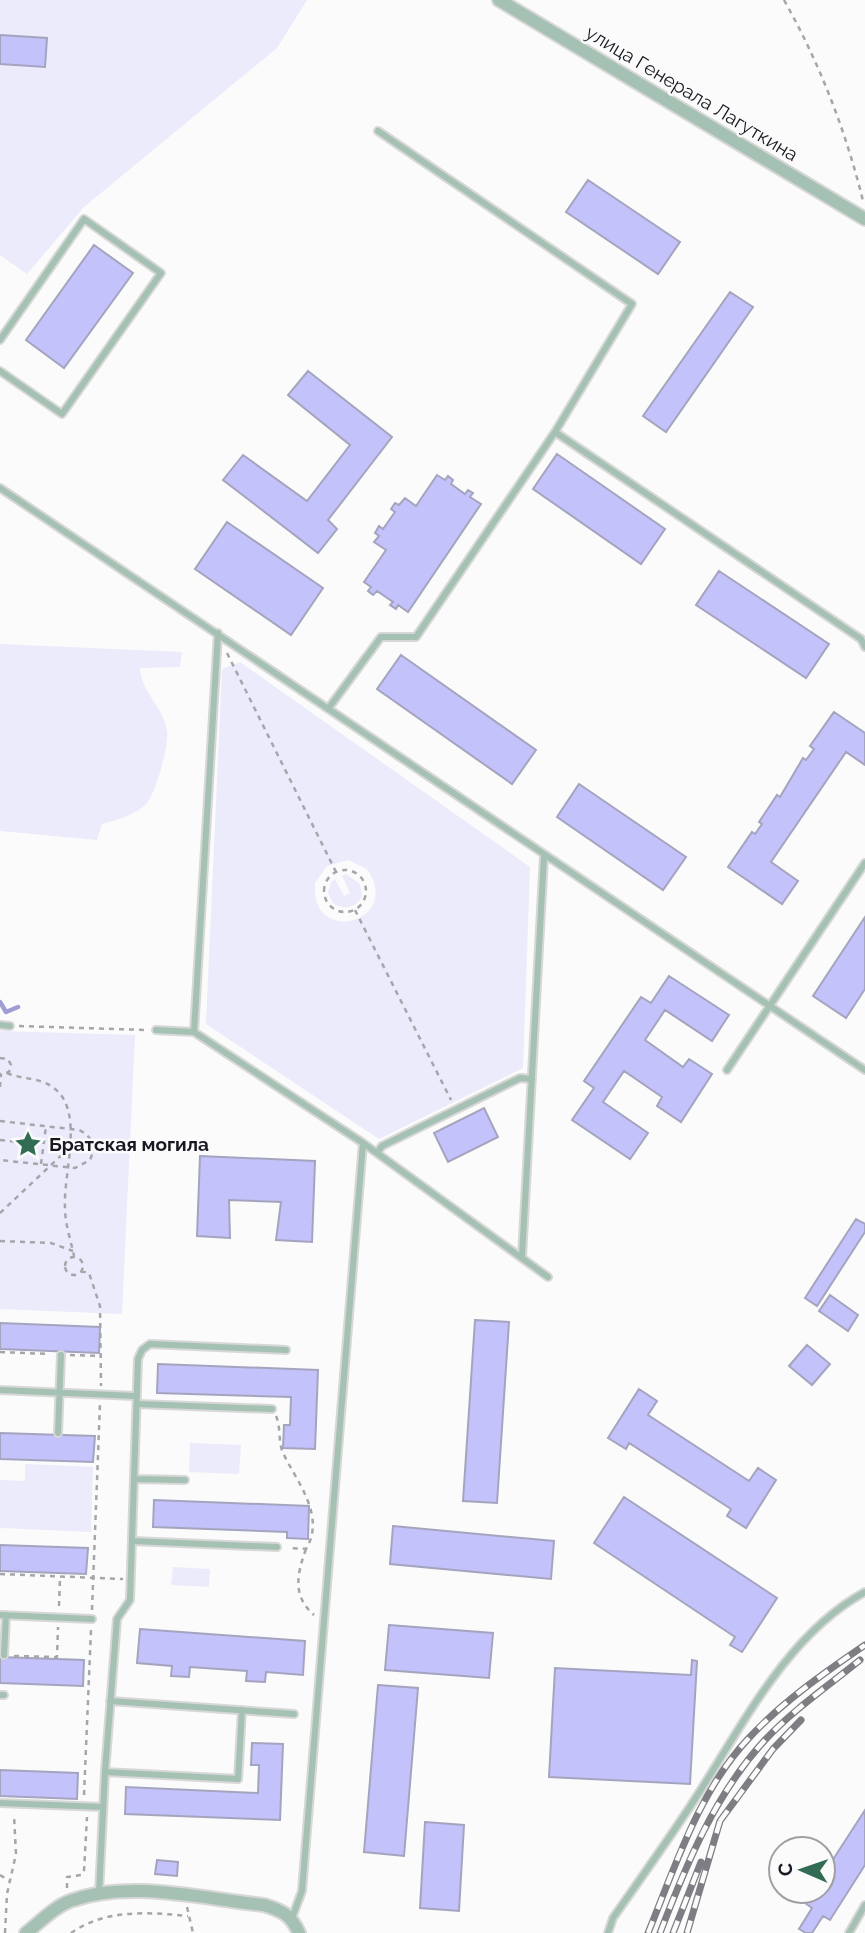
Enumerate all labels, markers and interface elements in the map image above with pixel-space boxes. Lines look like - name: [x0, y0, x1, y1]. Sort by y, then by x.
- street label: улица Генерала Лагуткина: [582, 21, 802, 165]
- place icon: Братская могила: [13, 1129, 43, 1159]
- place label: Братская могила: [49, 1133, 209, 1155]
- north arrow: [767, 1835, 837, 1905]
- text: С: [774, 1863, 796, 1876]

